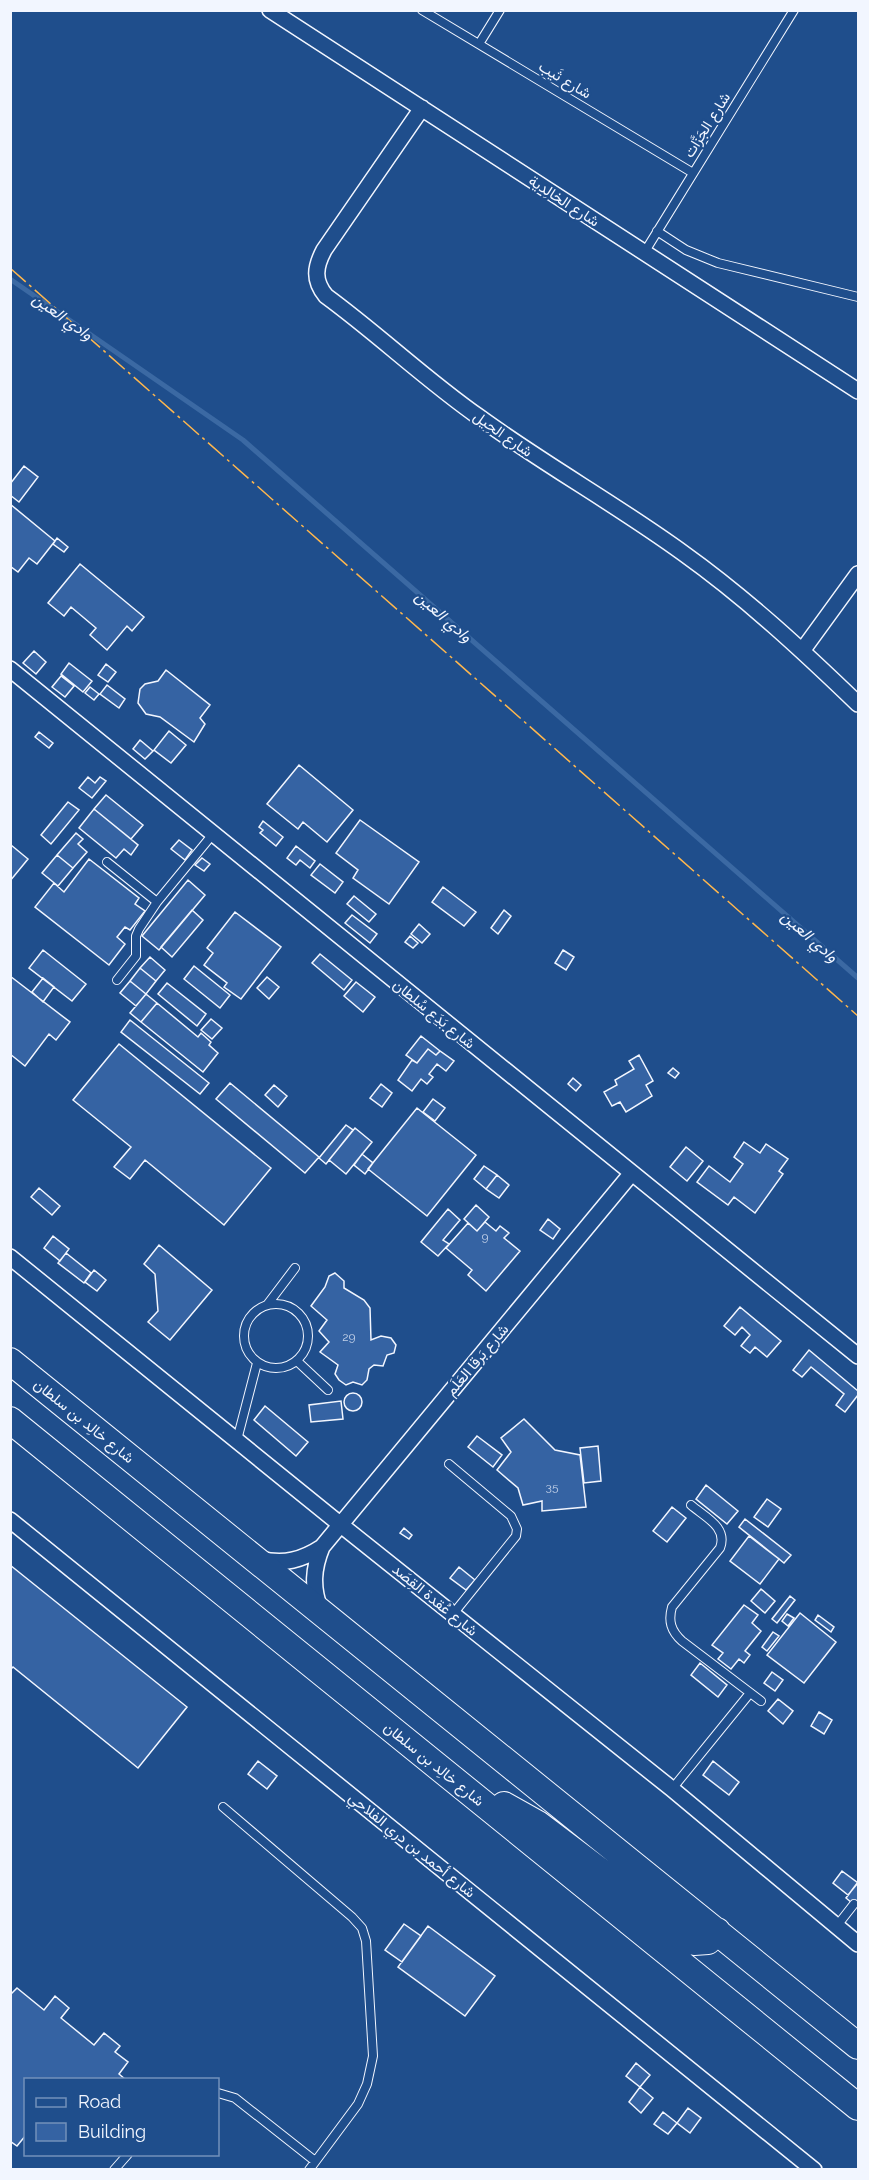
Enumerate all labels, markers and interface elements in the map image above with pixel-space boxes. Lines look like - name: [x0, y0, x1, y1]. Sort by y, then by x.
- street label: شارع ثَيب: [534, 57, 595, 104]
- street label: شارع الجَزَّات: [680, 89, 736, 162]
- street label: شارع الخالِدية: [524, 171, 603, 232]
- water label: وادي العين: [27, 289, 96, 347]
- street label: شارع الحِيل: [469, 407, 536, 463]
- water label: وادي العين: [409, 587, 476, 649]
- water label: وادي العين: [775, 907, 842, 969]
- street label: شارع بَدَع سُلطان: [388, 975, 479, 1054]
- house number: 9: [481, 1230, 489, 1244]
- street label: شارع بَرقا العَلَم: [442, 1320, 514, 1401]
- house number: 29: [342, 1330, 356, 1344]
- street label: شارع خالِد بن سلطان: [29, 1375, 138, 1469]
- house number: 35: [546, 1480, 559, 1494]
- street label: شارع عُقدة القِصَد: [388, 1560, 481, 1641]
- street label: شارع خالِد بن سلطان: [379, 1718, 488, 1812]
- street label: شارع أحمد بن دري الفلاحي: [343, 1788, 479, 1905]
- legend: [24, 2078, 219, 2156]
- text: Road: [78, 2091, 121, 2112]
- text: Building: [78, 2121, 146, 2142]

